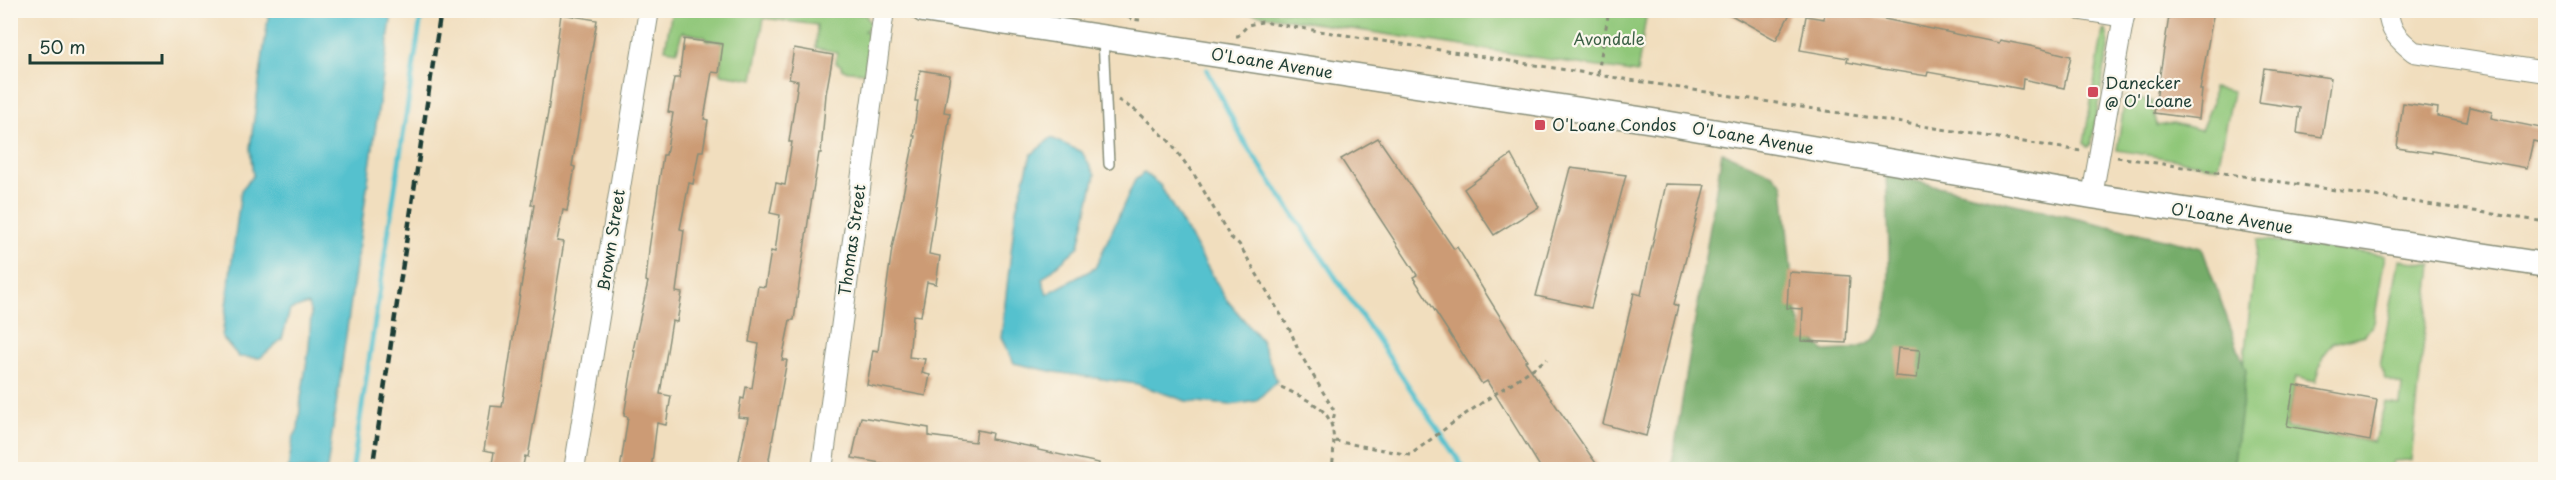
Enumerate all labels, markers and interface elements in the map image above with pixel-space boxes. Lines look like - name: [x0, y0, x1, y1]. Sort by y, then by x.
- park label: Avondale: [1573, 26, 1645, 50]
- scale bar: [30, 27, 162, 65]
- text: 50 m: [39, 33, 86, 60]
- street label: O'Loane Avenue: [1209, 41, 1335, 84]
- place label: Danecker @ O' Loane: [2105, 70, 2192, 112]
- marker: Danecker @ O' Loane: [2086, 85, 2100, 99]
- place label: O'Loane Condos: [1552, 112, 1676, 136]
- street label: O'Loane Avenue: [1690, 114, 1816, 160]
- marker: O'Loane Condos: [1533, 118, 1547, 132]
- street label: Thomas Street: [831, 182, 871, 297]
- street label: Brown Street: [590, 187, 630, 292]
- street label: O'Loane Avenue: [2169, 196, 2295, 239]

